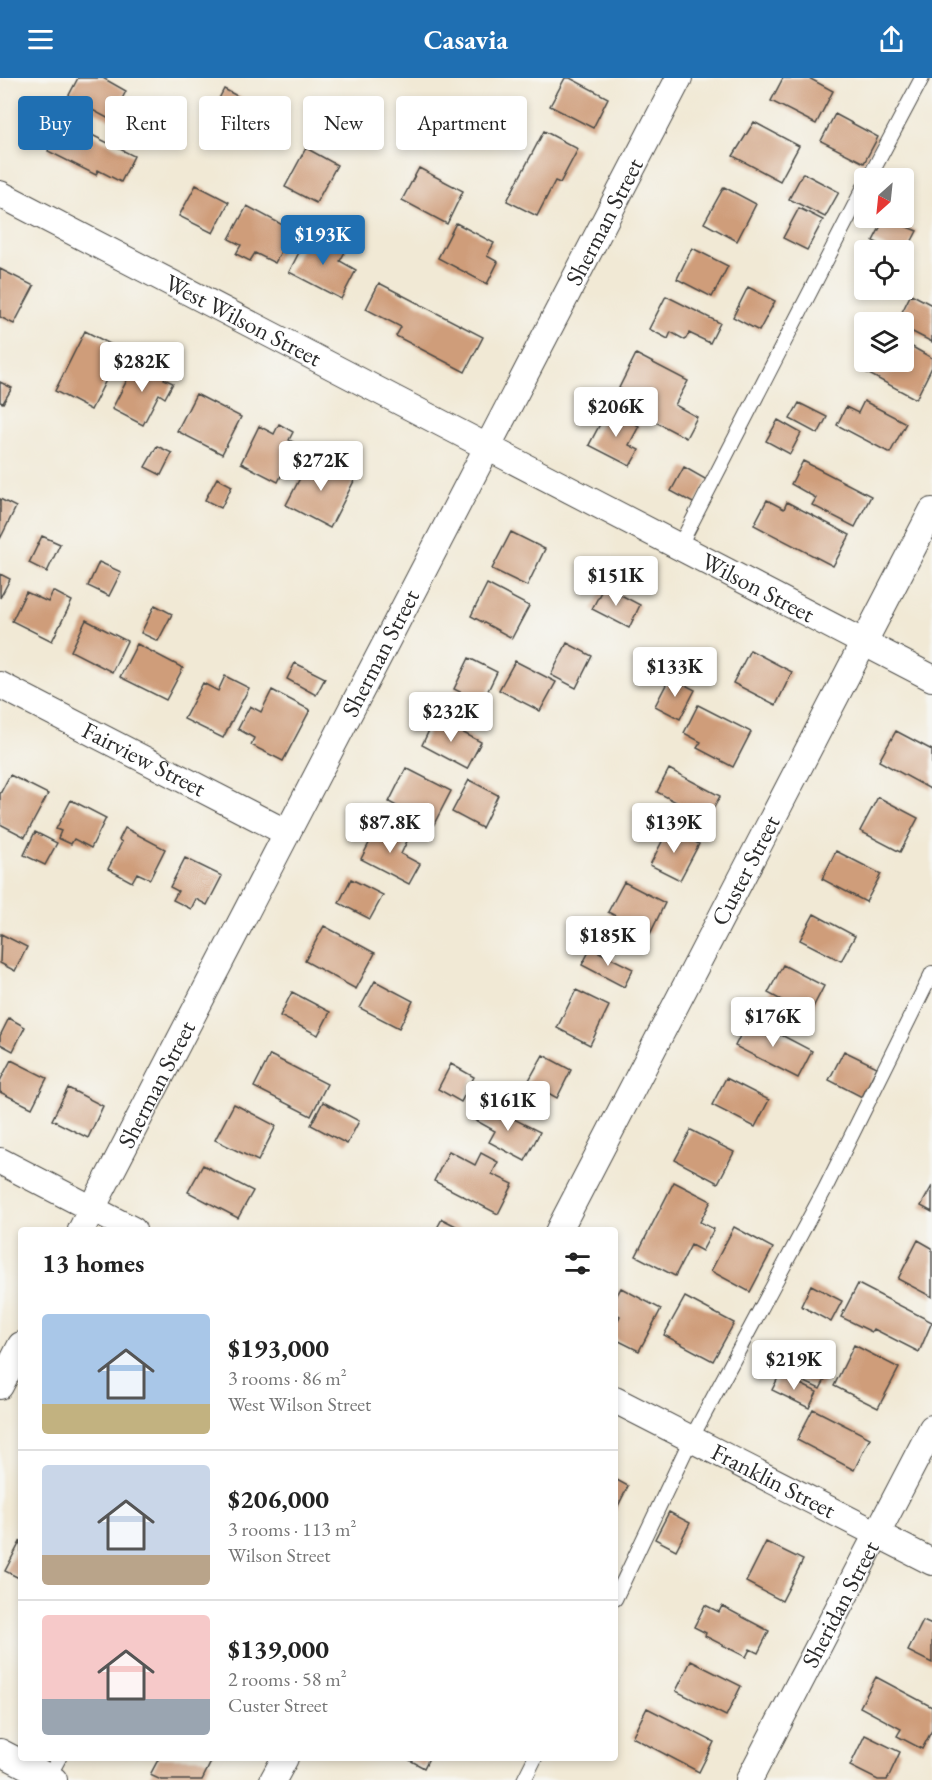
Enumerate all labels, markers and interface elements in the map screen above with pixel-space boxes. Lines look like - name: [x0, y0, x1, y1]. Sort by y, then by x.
- text: Casavia: [424, 22, 508, 57]
- icon: menu: [24, 23, 57, 56]
- icon: share: [875, 23, 908, 56]
- chip: Buy: [18, 96, 93, 150]
- chip: Rent: [105, 96, 187, 150]
- chip: Filters: [199, 96, 291, 150]
- chip: New: [303, 96, 384, 150]
- chip: Apartment: [396, 96, 527, 150]
- street label: Sherman Street: [558, 152, 650, 291]
- north arrow: [854, 168, 914, 228]
- map controls: [854, 168, 914, 372]
- pin: $193K: [281, 215, 365, 266]
- text: $193K: [295, 221, 351, 247]
- button: locate: [854, 240, 914, 300]
- street label: West Wilson Street: [160, 266, 327, 373]
- button: layers: [854, 312, 914, 372]
- pin: $282K: [100, 342, 184, 393]
- text: $282K: [114, 348, 170, 374]
- pin: $206K: [574, 387, 658, 438]
- text: $206K: [588, 393, 644, 419]
- pin: $272K: [279, 441, 363, 492]
- text: $272K: [293, 447, 349, 473]
- street label: Wilson Street: [696, 545, 820, 629]
- pin: $151K: [574, 556, 658, 607]
- text: $151K: [588, 562, 644, 588]
- street label: Sherman Street: [334, 583, 426, 722]
- pin: $133K: [633, 647, 717, 698]
- text: $133K: [647, 653, 703, 679]
- pin: $232K: [409, 692, 493, 743]
- text: $232K: [423, 698, 479, 724]
- street label: Fairview Street: [77, 714, 212, 804]
- pin: $87.8K: [341, 803, 439, 854]
- pin: $139K: [632, 803, 716, 854]
- text: $87.8K: [359, 809, 421, 835]
- text: $139K: [646, 809, 702, 835]
- street label: Custer Street: [704, 809, 787, 931]
- pin: $185K: [566, 916, 650, 967]
- text: $185K: [580, 922, 636, 948]
- pin: $176K: [731, 997, 815, 1048]
- text: $176K: [745, 1003, 801, 1029]
- street label: Sherman Street: [110, 1015, 202, 1153]
- pin: $161K: [466, 1081, 550, 1132]
- text: $161K: [480, 1087, 536, 1113]
- text: 13 homes: [42, 1246, 144, 1280]
- icon: filters: [561, 1247, 594, 1280]
- text: $193,000: [228, 1331, 329, 1365]
- icon: home: [90, 1338, 162, 1410]
- pin: $219K: [752, 1340, 836, 1391]
- text: $219K: [766, 1346, 822, 1372]
- text: 3 rooms · 86 m²: [228, 1365, 347, 1391]
- text: West Wilson Street: [228, 1391, 371, 1417]
- street label: Franklin Street: [706, 1436, 842, 1525]
- text: $206,000: [228, 1482, 329, 1516]
- icon: home: [90, 1489, 162, 1561]
- text: 3 rooms · 113 m²: [228, 1516, 356, 1542]
- street label: Sheridan Street: [794, 1535, 886, 1673]
- text: Wilson Street: [228, 1542, 330, 1568]
- text: $139,000: [228, 1632, 329, 1666]
- icon: home: [90, 1639, 162, 1711]
- text: 2 rooms · 58 m²: [228, 1666, 347, 1692]
- text: Custer Street: [228, 1692, 328, 1718]

